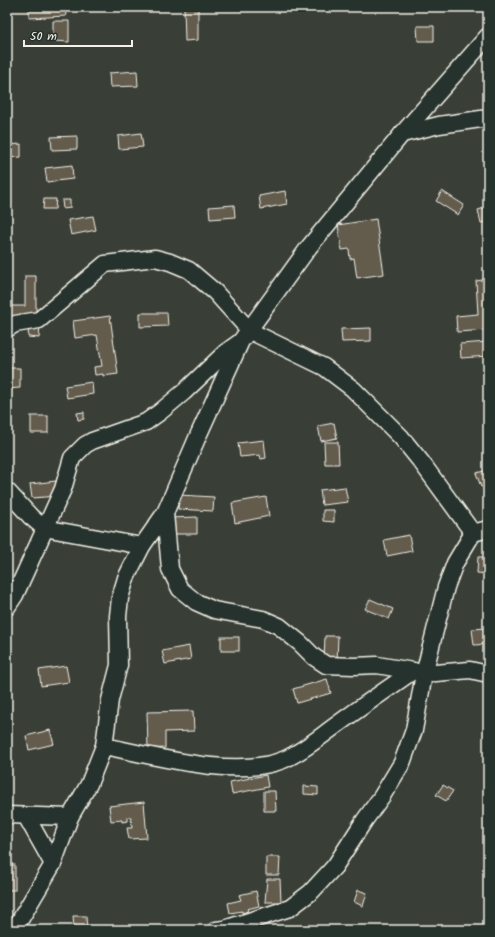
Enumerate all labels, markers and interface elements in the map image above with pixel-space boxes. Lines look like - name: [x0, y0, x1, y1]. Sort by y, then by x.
- scale bar: [24, 22, 132, 48]
- text: 50 m: [30, 27, 57, 46]

